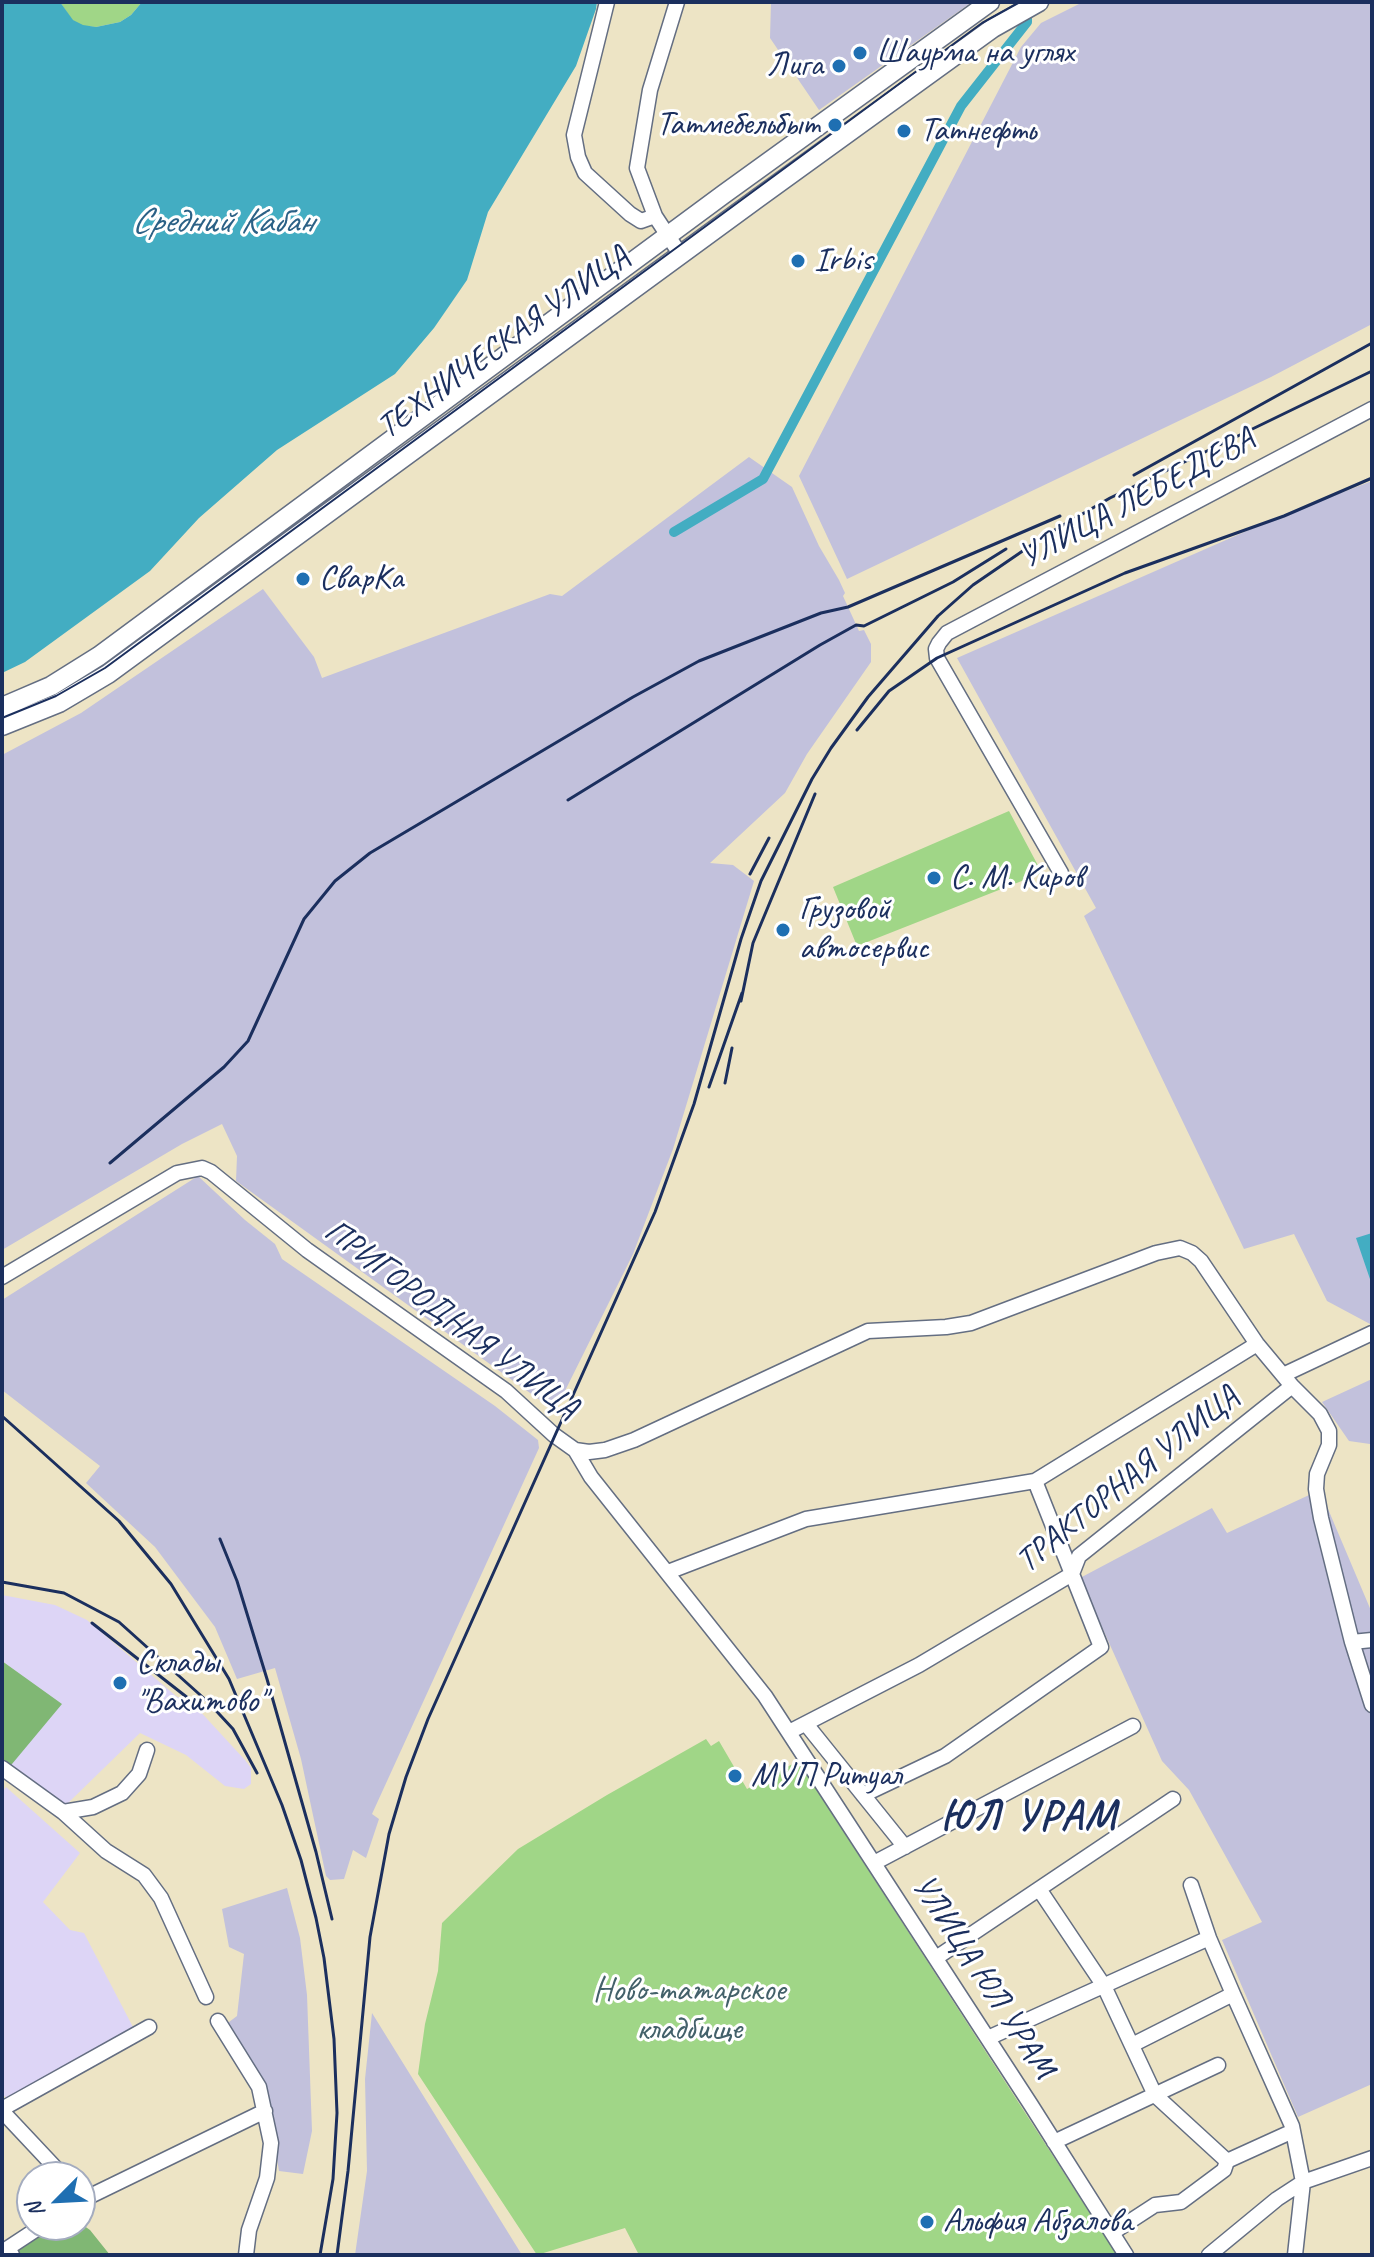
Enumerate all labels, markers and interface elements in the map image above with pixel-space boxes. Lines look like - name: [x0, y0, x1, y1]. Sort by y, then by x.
- place label: Шаурма на углях: [876, 33, 1074, 73]
- marker: Шаурма на углях: [851, 44, 869, 62]
- place label: Лига: [767, 46, 823, 86]
- marker: Лига: [830, 57, 848, 75]
- place label: Татмебельбыт: [656, 105, 819, 145]
- place label: Татнефть: [920, 111, 1036, 151]
- marker: Татмебельбыт: [826, 116, 844, 134]
- marker: Татнефть: [895, 122, 913, 140]
- water label: Средний Кабан: [132, 201, 312, 245]
- street label: ТЕХНИЧЕСКАЯ УЛИЦА: [370, 238, 638, 448]
- place label: Irbis: [814, 241, 872, 281]
- marker: Irbis: [789, 252, 807, 270]
- street label: УЛИЦА ЛЕБЕДЕВА: [1012, 420, 1262, 578]
- place label: СварКа: [319, 559, 403, 599]
- marker: СварКа: [294, 570, 312, 588]
- place label: С. М. Киров: [950, 858, 1083, 898]
- marker: С. М. Киров: [925, 869, 943, 887]
- place label: Грузовой автосервис: [799, 890, 929, 970]
- marker: Грузовой автосервис: [774, 921, 792, 939]
- street label: ПРИГОРОДНАЯ УЛИЦА: [316, 1211, 586, 1429]
- street label: ТРАКТОРНАЯ УЛИЦА: [1008, 1378, 1248, 1582]
- place label: Склады "Вахитово": [136, 1643, 266, 1722]
- marker: Склады "Вахитово": [111, 1674, 129, 1692]
- place label: МУП Ритуал: [751, 1756, 901, 1796]
- marker: МУП Ритуал: [726, 1767, 744, 1785]
- district label: ЮЛ УРАМ: [938, 1793, 1120, 1843]
- street label: УЛИЦА ЮЛ УРАМ: [902, 1868, 1064, 2086]
- park label: Ново-татарское кладбище: [593, 1971, 785, 2050]
- north arrow: [16, 2161, 96, 2241]
- text: N: [20, 2198, 51, 2222]
- place label: Альфия Абзалова: [943, 2202, 1132, 2242]
- marker: Альфия Абзалова: [918, 2213, 936, 2231]

